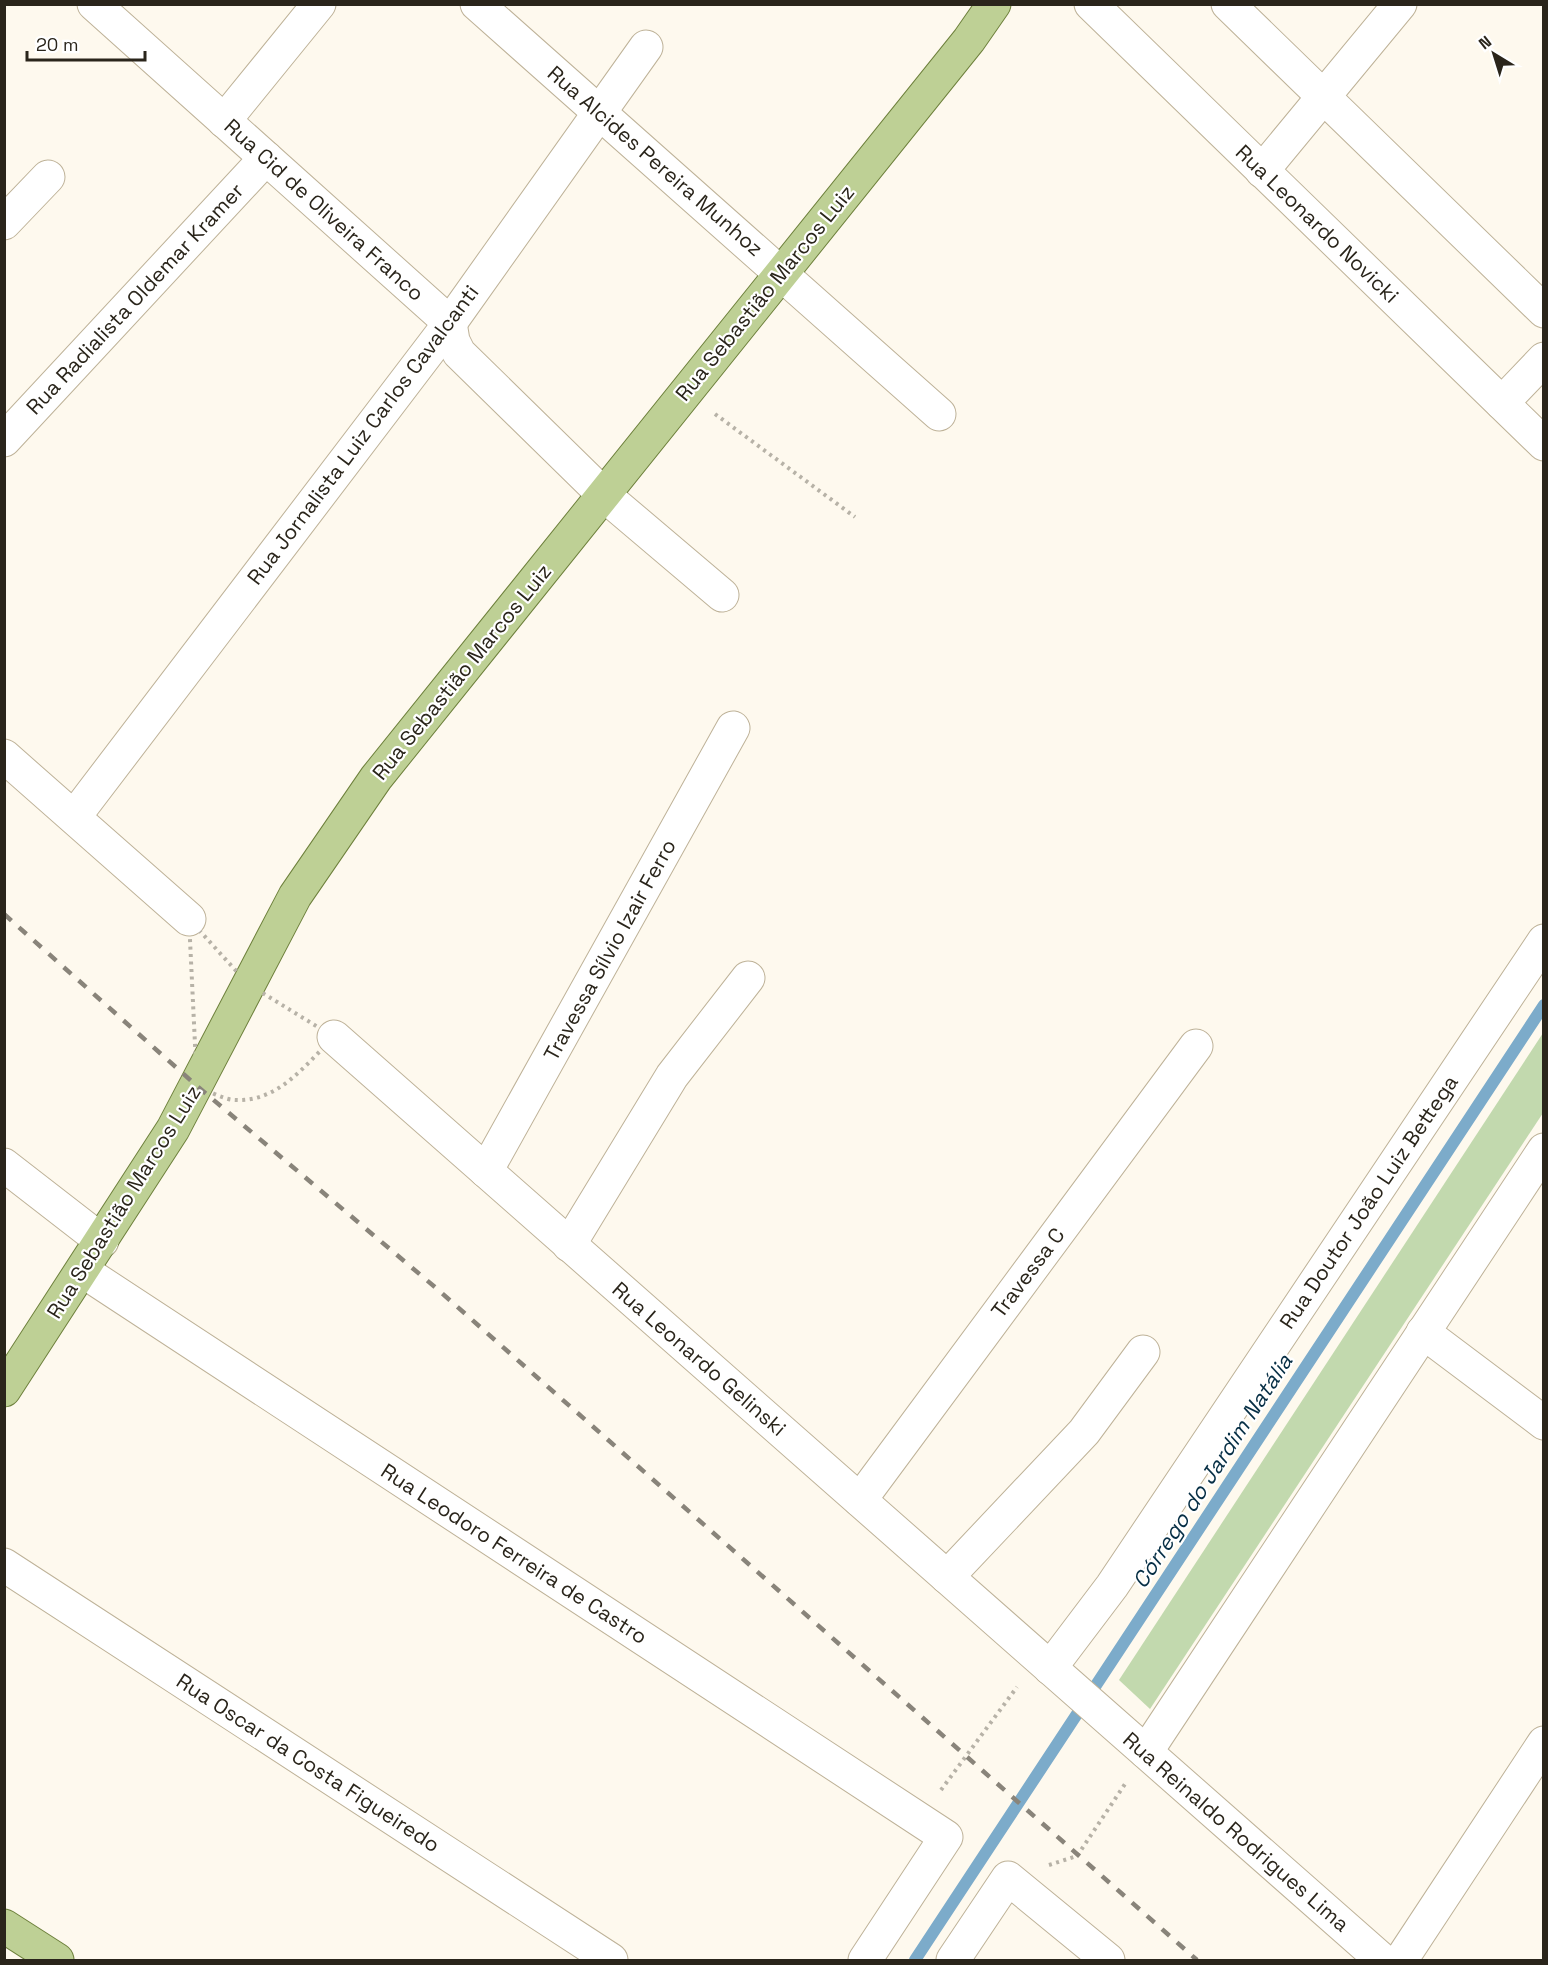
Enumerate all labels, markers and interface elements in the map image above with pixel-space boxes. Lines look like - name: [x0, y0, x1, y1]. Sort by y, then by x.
- scale bar: [27, 24, 146, 62]
- north arrow: [1464, 24, 1524, 84]
- text: N: [1474, 31, 1496, 54]
- text: 20 m: [36, 33, 79, 56]
- street label: Rua Alcides Pereira Munhoz: [542, 60, 769, 262]
- street label: Rua Cid de Oliveira Franco: [219, 113, 430, 307]
- street label: Rua Leonardo Novicki: [1230, 139, 1405, 309]
- street label: Rua Radialista Oldemar Kramer: [20, 177, 249, 420]
- street label: Rua Sebastião Marcos Luiz: [669, 179, 860, 406]
- street label: Rua Jornalista Luiz Carlos Cavalcanti: [241, 279, 484, 590]
- street label: Rua Sebastião Marcos Luiz: [366, 558, 557, 785]
- street label: Travessa Sílvio Izair Ferro: [537, 834, 682, 1065]
- street label: Rua Doutor João Luiz Bettega: [1273, 1070, 1464, 1334]
- street label: Rua Sebastião Marcos Luiz: [41, 1080, 207, 1323]
- street label: Travessa C: [985, 1222, 1070, 1323]
- street label: Rua Leonardo Gelinski: [607, 1276, 792, 1442]
- water label: Córrego do Jardim Natália: [1126, 1348, 1298, 1593]
- street label: Rua Leodoro Ferreira de Castro: [376, 1457, 653, 1650]
- street label: Rua Oscar da Costa Figueiredo: [171, 1667, 445, 1858]
- street label: Rua Reinaldo Rodrigues Lima: [1118, 1726, 1355, 1937]

